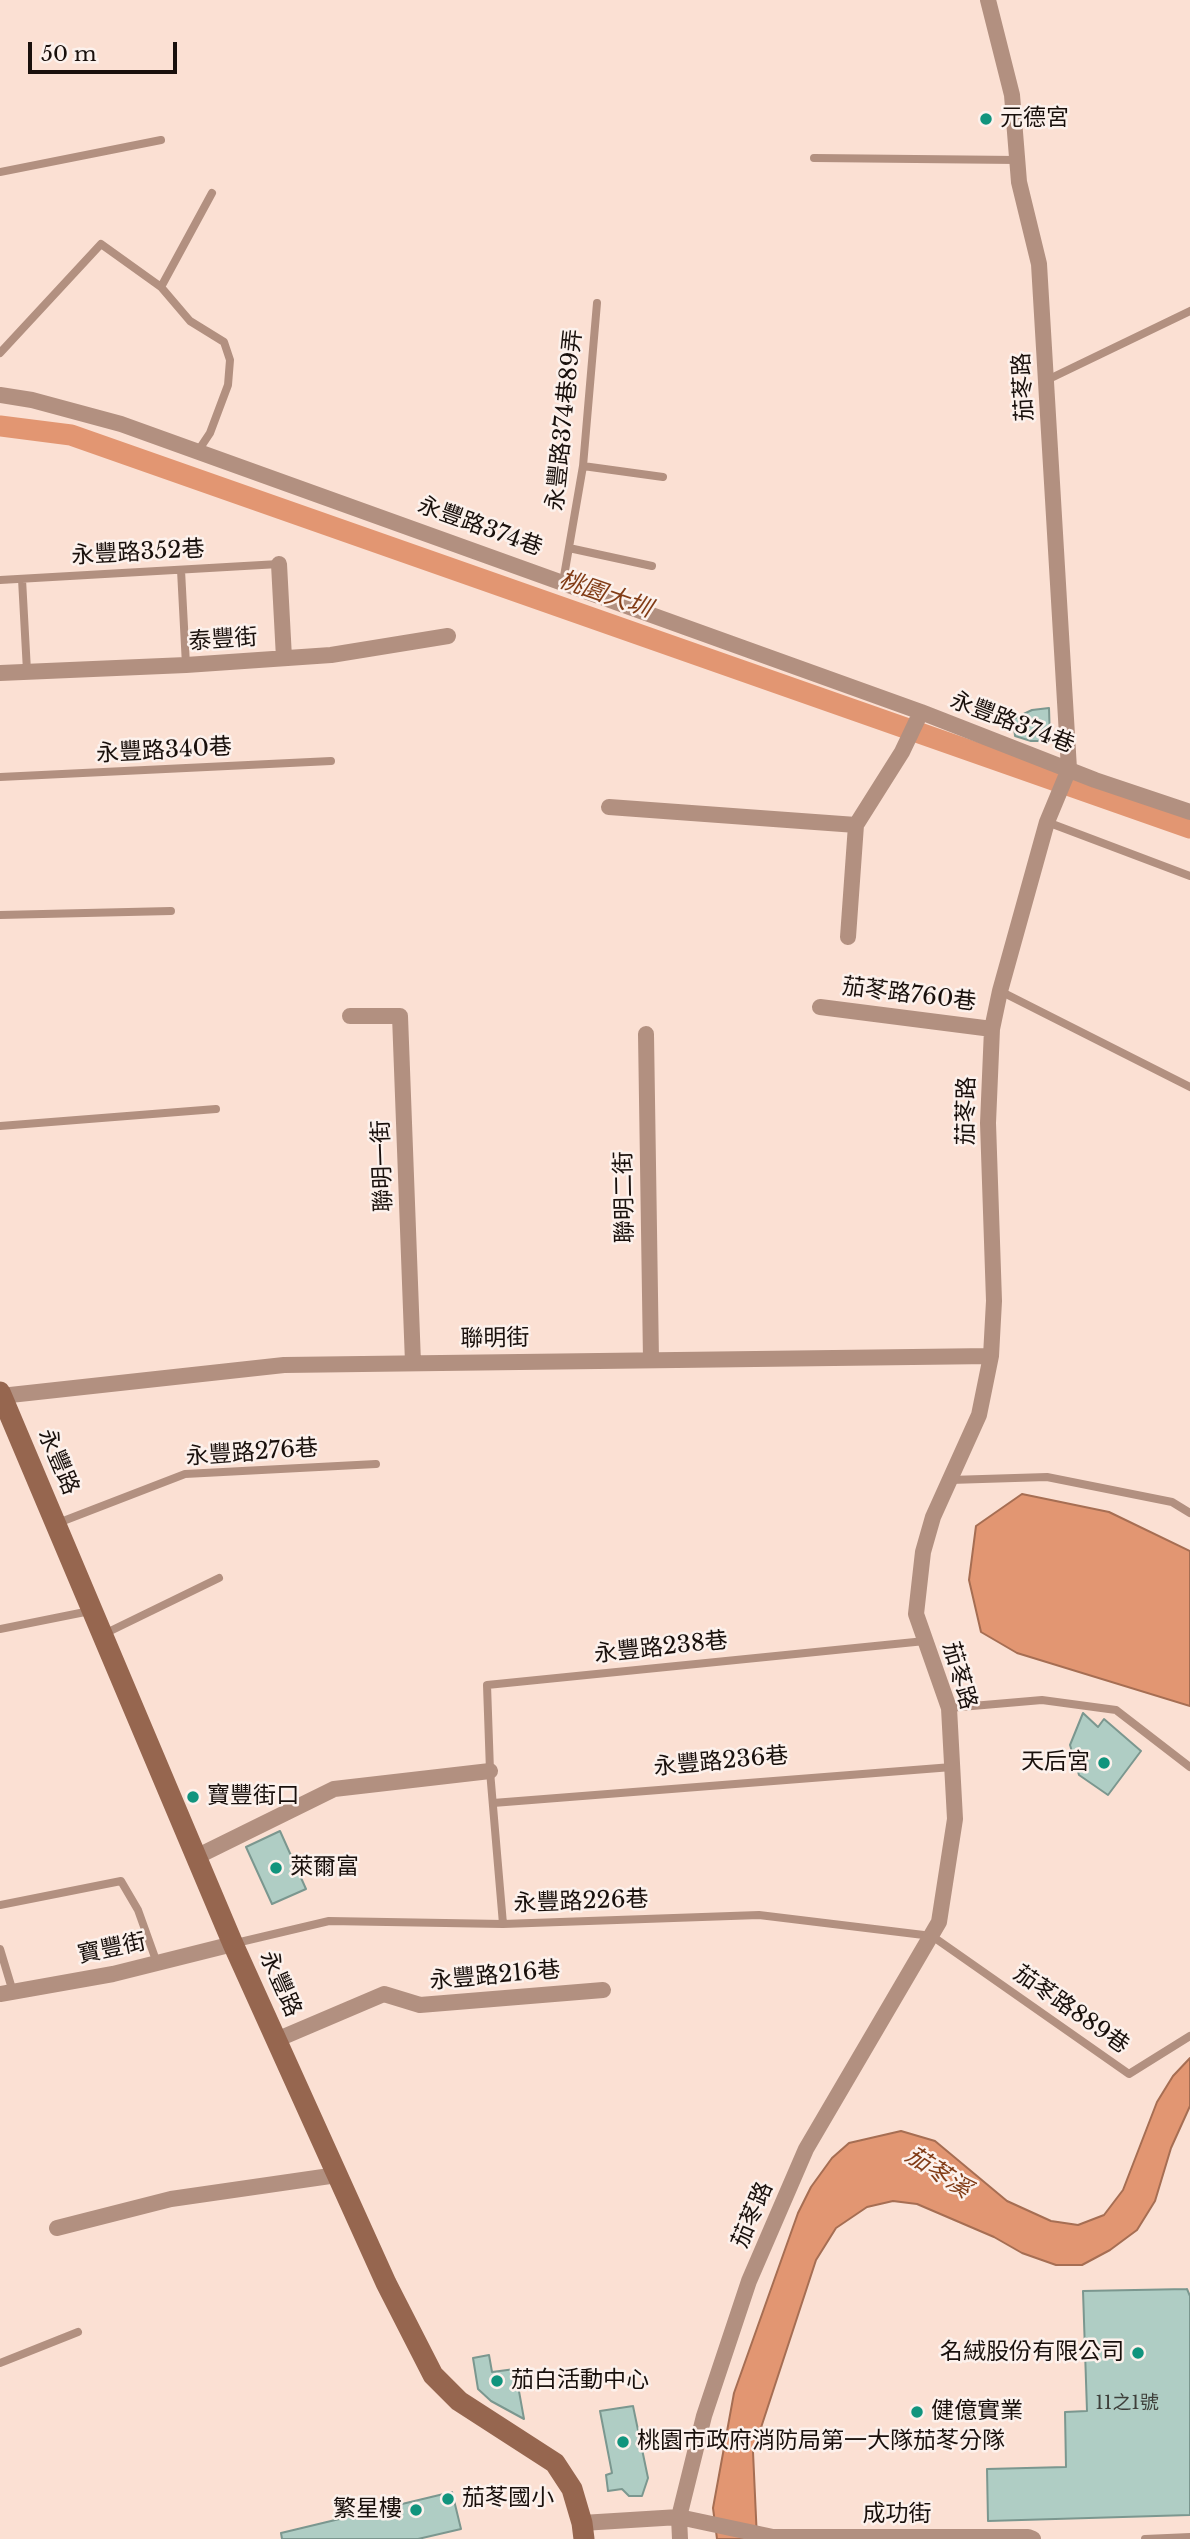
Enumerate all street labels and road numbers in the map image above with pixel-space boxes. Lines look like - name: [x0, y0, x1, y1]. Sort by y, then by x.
- street label: 永豐路374巷89弄: [542, 328, 588, 512]
- street label: 茄苳路: [1008, 352, 1040, 422]
- street label: 永豐路374巷: [414, 492, 546, 562]
- street label: 永豐路352巷: [71, 536, 205, 570]
- street label: 泰豐街: [188, 624, 258, 656]
- street label: 永豐路374巷: [946, 687, 1078, 759]
- street label: 永豐路340巷: [95, 734, 233, 768]
- street label: 茄苳路760巷: [840, 973, 978, 1017]
- street label: 茄苳路: [953, 1076, 981, 1146]
- street label: 聯明一街: [368, 1120, 398, 1212]
- street label: 聯明二街: [610, 1151, 640, 1243]
- street label: 聯明街: [460, 1325, 530, 1353]
- street label: 永豐路: [32, 1425, 84, 1499]
- street label: 永豐路276巷: [185, 1435, 319, 1471]
- street label: 永豐路238巷: [593, 1627, 729, 1669]
- street label: 茄苳路: [936, 1639, 982, 1713]
- street label: 永豐路236巷: [652, 1742, 790, 1782]
- street label: 永豐路226巷: [513, 1886, 649, 1918]
- street label: 寶豐街: [75, 1928, 149, 1970]
- street label: 永豐路: [253, 1947, 307, 2021]
- street label: 永豐路216巷: [428, 1957, 562, 1995]
- street label: 茄苳路889巷: [1008, 1960, 1134, 2060]
- street label: 茄苳路: [727, 2178, 779, 2252]
- street label: 成功街: [863, 2501, 931, 2529]

